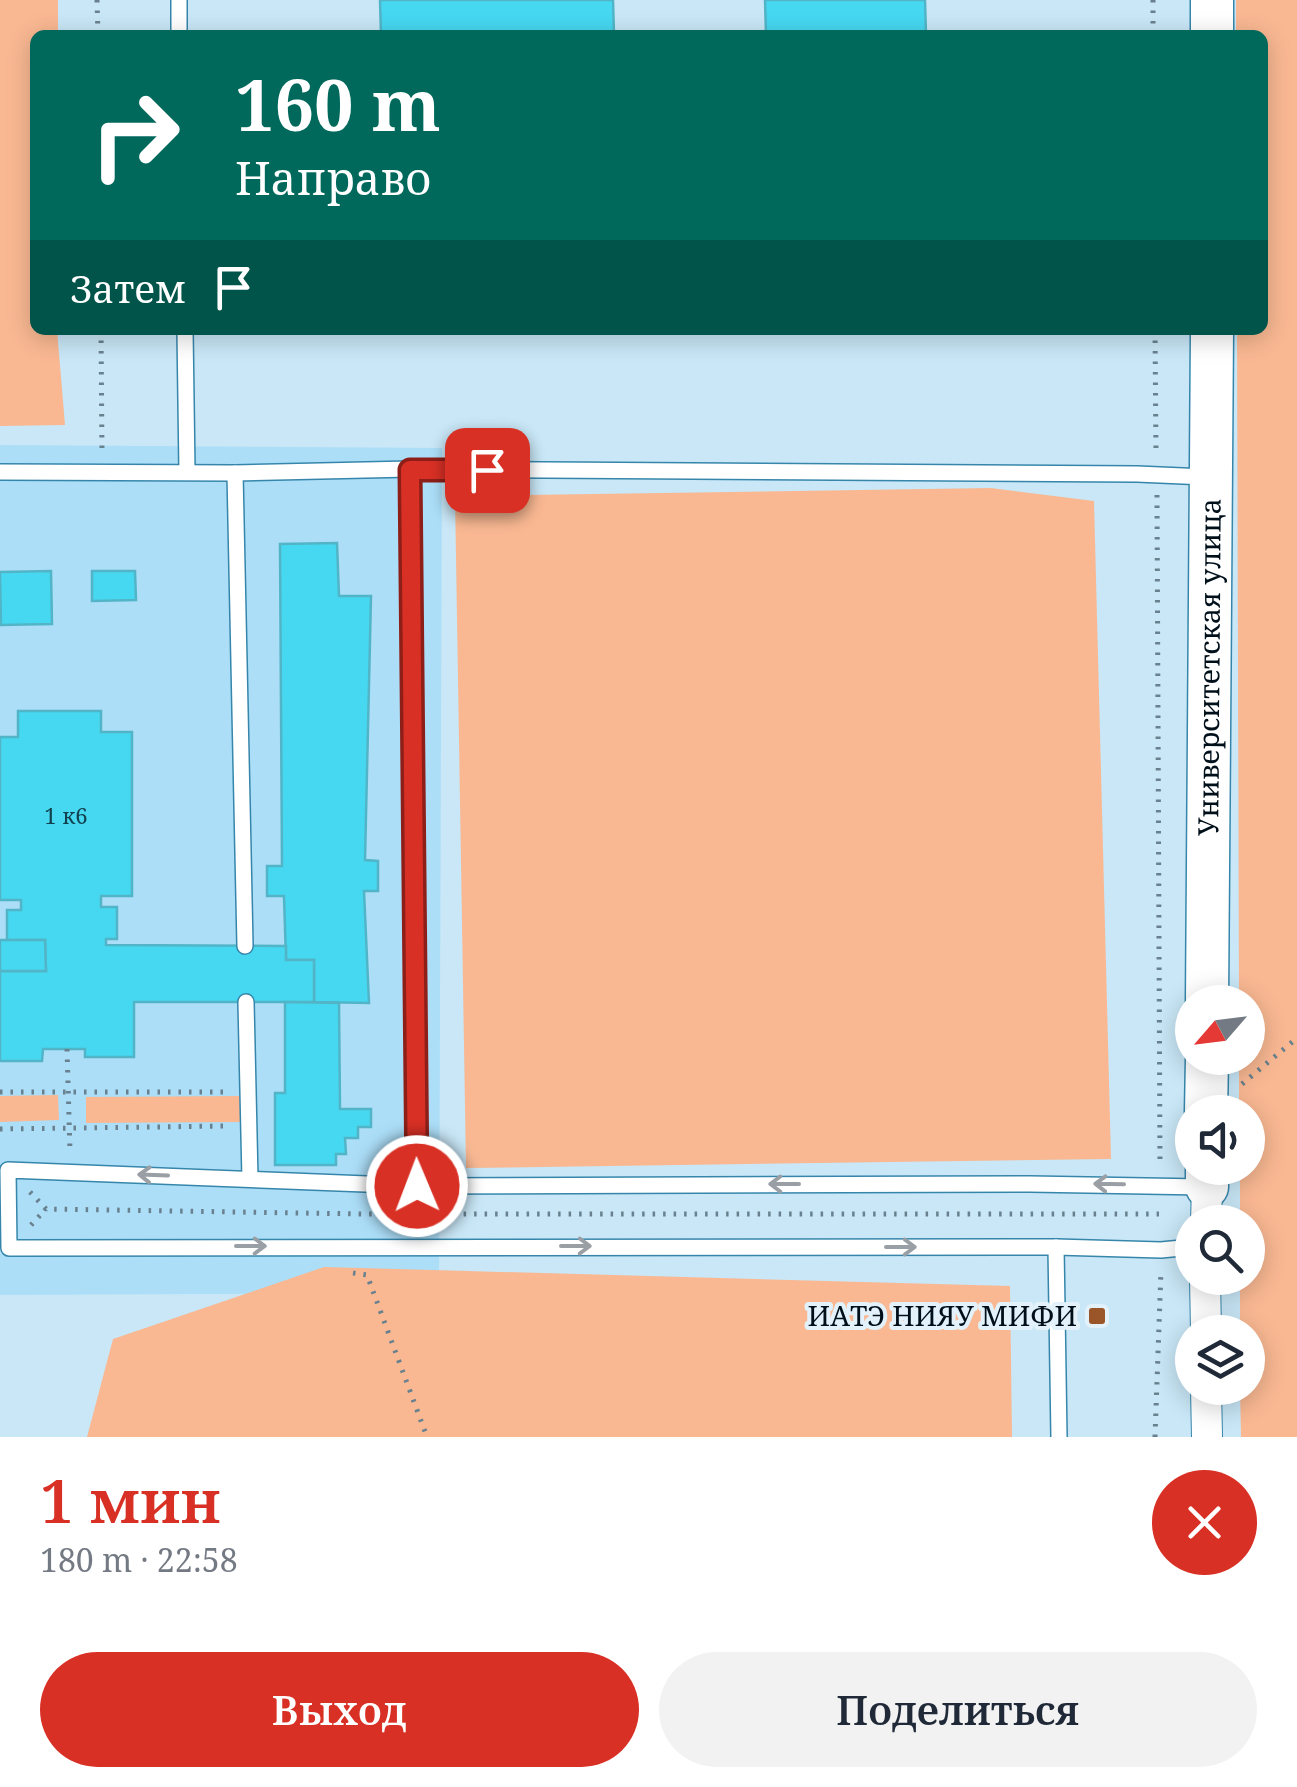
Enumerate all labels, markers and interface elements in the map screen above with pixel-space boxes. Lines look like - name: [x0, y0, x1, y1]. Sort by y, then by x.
- text: 160 m: [235, 56, 441, 152]
- icon: right: [70, 70, 200, 200]
- text: Направо: [235, 147, 431, 208]
- icon: arrive: [206, 260, 261, 315]
- text: Затем: [70, 262, 186, 314]
- pin: [445, 428, 530, 513]
- icon: arrive: [460, 443, 515, 498]
- street label: Университетская улица: [1188, 498, 1229, 836]
- house number: 1 к6: [44, 800, 88, 830]
- north arrow: [1175, 985, 1265, 1075]
- map controls: [1175, 985, 1265, 1405]
- button: sound: [1175, 1095, 1265, 1185]
- position arrow: [365, 1134, 469, 1238]
- one-way arrow: [138, 1165, 170, 1184]
- one-way arrow: [769, 1174, 802, 1194]
- one-way arrow: [1094, 1175, 1126, 1194]
- button: search: [1175, 1205, 1265, 1295]
- one-way arrow: [234, 1236, 267, 1256]
- one-way arrow: [560, 1236, 592, 1256]
- one-way arrow: [884, 1238, 917, 1256]
- place label: ИАТЭ НИЯУ МИФИ: [808, 1296, 1077, 1334]
- marker: ИАТЭ НИЯУ МИФИ: [1086, 1305, 1108, 1327]
- button: layers: [1175, 1315, 1265, 1405]
- text: 1 мин: [40, 1459, 221, 1541]
- button: close: [1152, 1470, 1257, 1575]
- text: 180 m · 22:58: [40, 1538, 238, 1581]
- button: Выход: [40, 1652, 639, 1767]
- button: Поделиться: [659, 1652, 1257, 1767]

